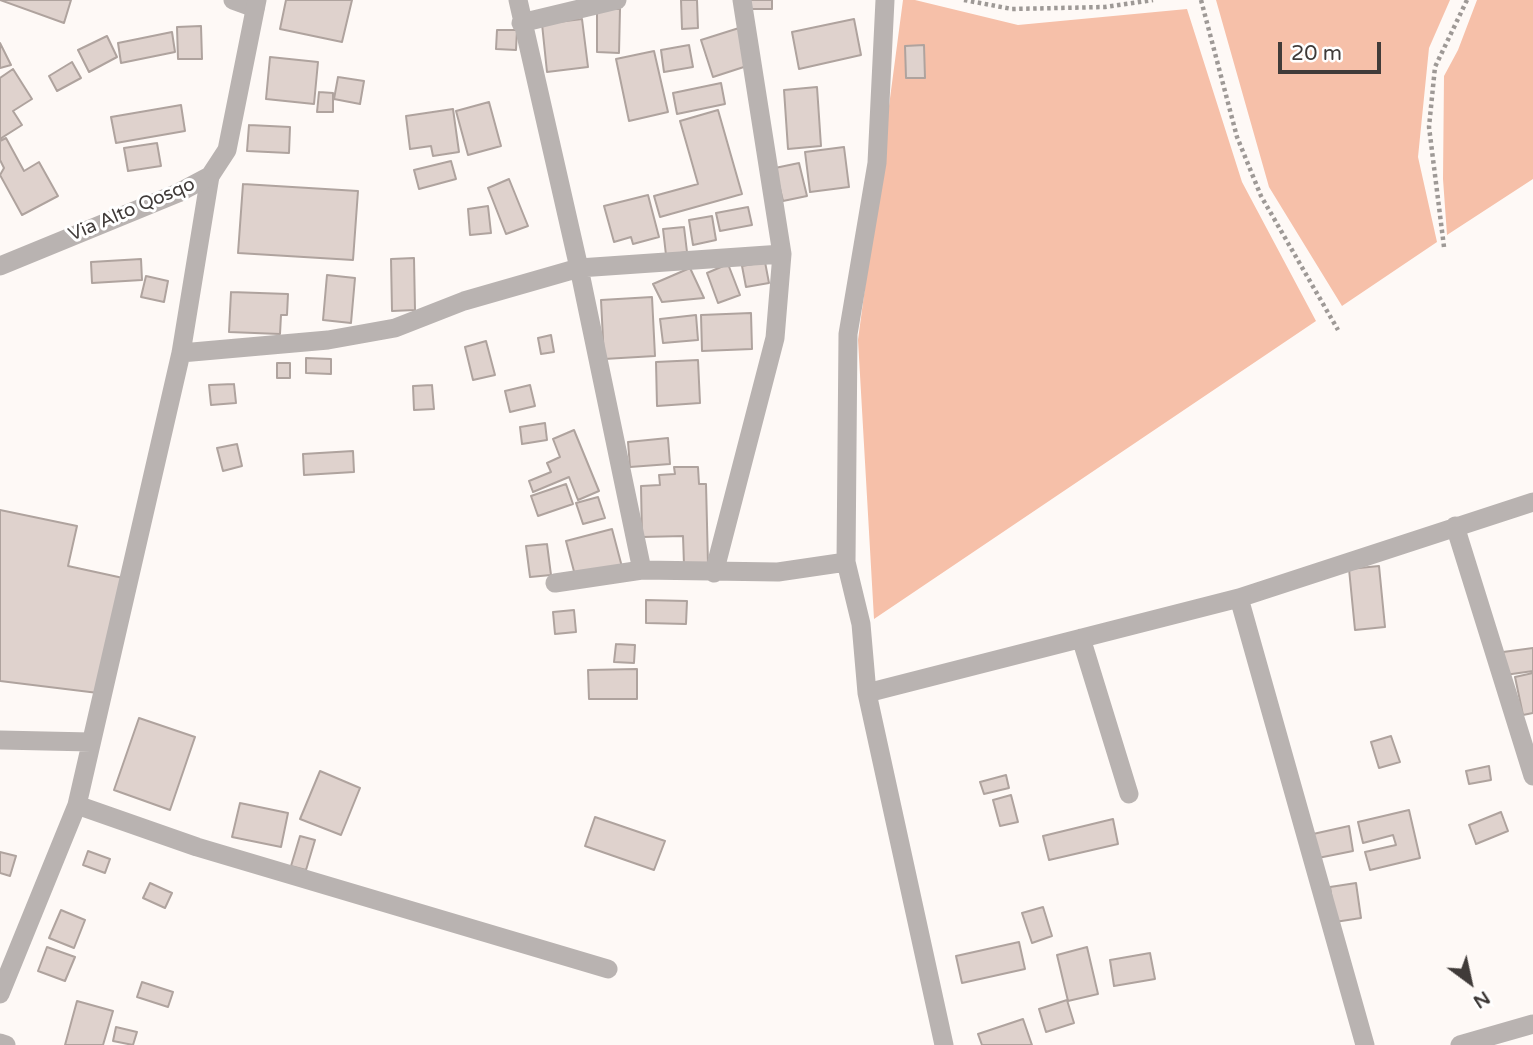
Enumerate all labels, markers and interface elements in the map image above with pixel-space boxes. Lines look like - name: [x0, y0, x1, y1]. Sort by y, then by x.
- scale bar: [1281, 28, 1384, 72]
- text: 20 m: [1291, 41, 1342, 66]
- street label: Via Alto Qosqo: [65, 173, 199, 247]
- north arrow: [1435, 947, 1505, 1017]
- text: N: [1469, 986, 1494, 1013]

